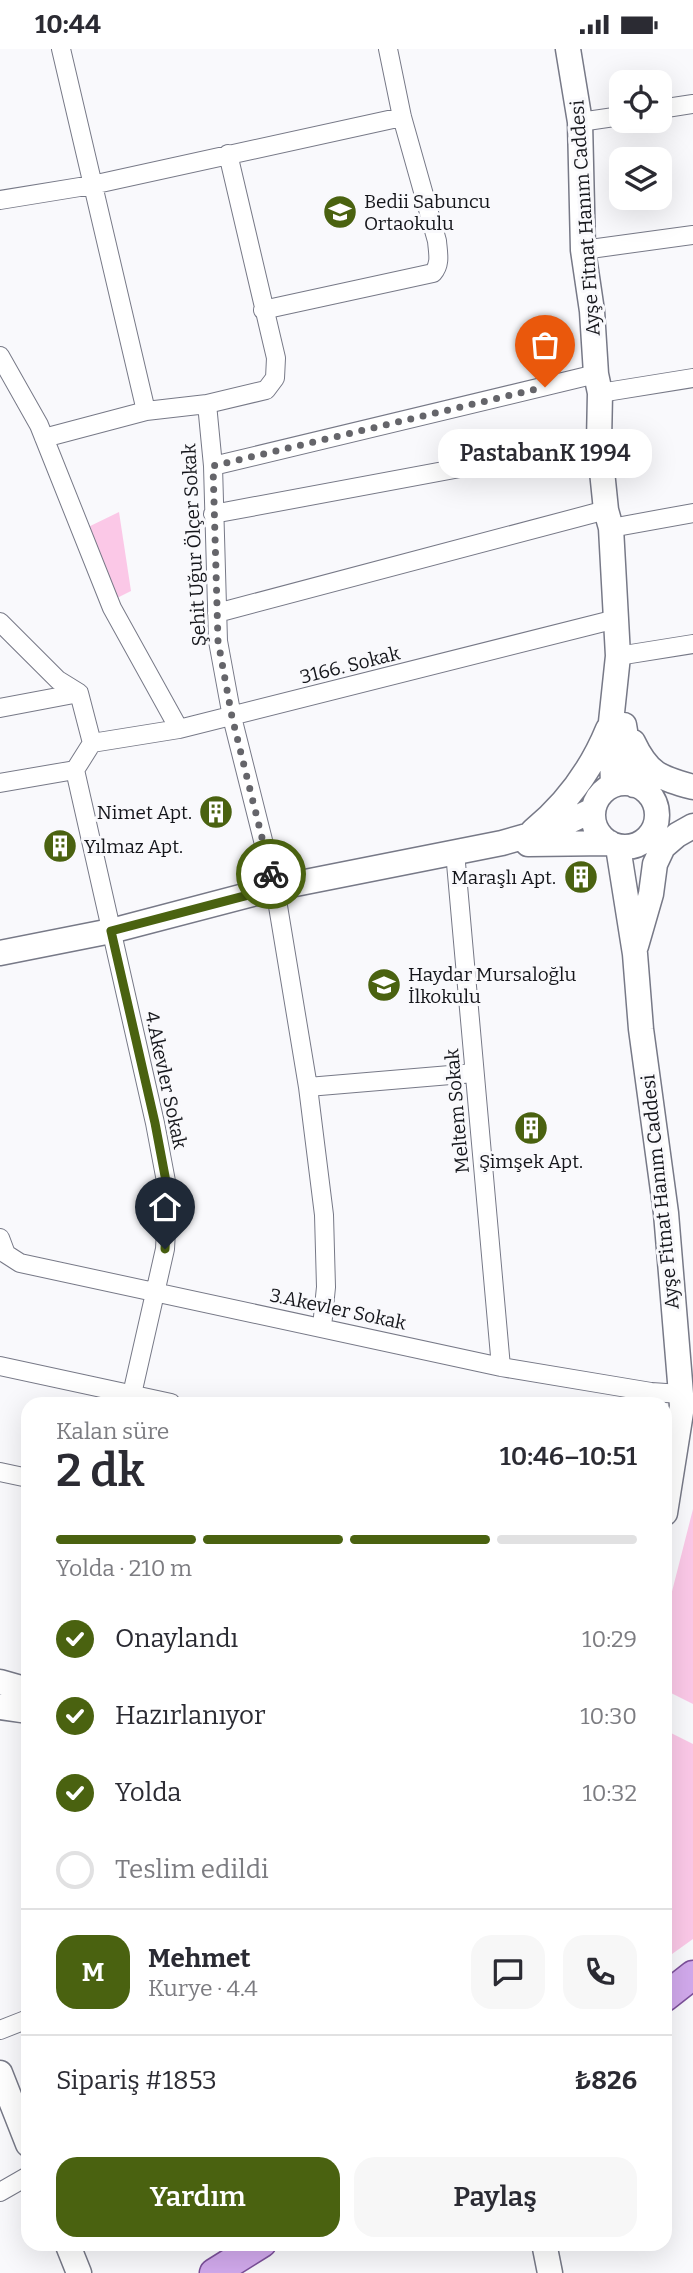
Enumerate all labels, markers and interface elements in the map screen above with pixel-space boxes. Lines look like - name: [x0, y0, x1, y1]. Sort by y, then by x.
- text: 10:44: [35, 9, 101, 40]
- map controls: [609, 70, 672, 210]
- button: locate: [609, 70, 672, 133]
- street label: Ayşe Fitnat Hanım Caddesi: [565, 99, 605, 337]
- button: layers: [609, 147, 672, 210]
- place label: Bedii Sabuncu Ortaokulu: [364, 190, 490, 235]
- school or university icon: Bedii Sabuncu Ortaokulu: [321, 193, 359, 231]
- pin: [515, 315, 575, 387]
- icon: bag: [526, 326, 564, 364]
- callout: PastabanK 1994: [438, 429, 652, 478]
- text: PastabanK 1994: [459, 439, 631, 467]
- street label: Şehit Uğur Ölçer Sokak: [177, 443, 211, 647]
- street label: 3166. Sokak: [298, 641, 403, 689]
- building icon: Nimet Apt.: [197, 793, 235, 831]
- place label: Nimet Apt.: [97, 801, 192, 824]
- building icon: Yılmaz Apt.: [41, 827, 79, 865]
- place label: Yılmaz Apt.: [84, 835, 183, 858]
- courier: [236, 839, 306, 909]
- icon: bike: [252, 855, 290, 893]
- building icon: Maraşlı Apt.: [562, 858, 600, 896]
- place label: Maraşlı Apt.: [451, 866, 556, 889]
- place label: Haydar Mursaloğlu İlkokulu: [408, 963, 576, 1008]
- school or university icon: Haydar Mursaloğlu İlkokulu: [365, 966, 403, 1004]
- street label: 4.Akevler Sokak: [140, 1009, 192, 1151]
- street label: Meltem Sokak: [440, 1048, 474, 1174]
- street label: Ayşe Fitnat Hanım Caddesi: [636, 1073, 684, 1311]
- building icon: Şimşek Apt.: [512, 1109, 550, 1147]
- place label: Şimşek Apt.: [479, 1150, 583, 1173]
- pin: [135, 1177, 195, 1249]
- icon: home: [146, 1188, 184, 1226]
- street label: 3.Akevler Sokak: [268, 1283, 409, 1335]
- text: Kalan süre: [56, 1417, 169, 1445]
- text: 10:46–10:51: [500, 1441, 637, 1472]
- text: 2 dk: [56, 1443, 145, 1498]
- text: Yolda · 210 m: [56, 1554, 192, 1582]
- icon: check: [56, 1620, 94, 1658]
- text: Onaylandı: [115, 1623, 238, 1654]
- text: 10:29: [582, 1625, 637, 1653]
- icon: check: [56, 1697, 94, 1735]
- text: Hazırlanıyor: [115, 1700, 265, 1731]
- text: 10:30: [580, 1702, 637, 1730]
- icon: check: [56, 1774, 94, 1812]
- text: Yolda: [115, 1777, 181, 1808]
- text: 10:32: [582, 1779, 637, 1807]
- text: Teslim edildi: [115, 1854, 269, 1885]
- button: chat: [471, 1935, 545, 2009]
- button: phone: [563, 1935, 637, 2009]
- text: Mehmet: [148, 1943, 251, 1974]
- text: M: [82, 1957, 104, 1988]
- text: Kurye · 4.4: [148, 1974, 258, 2002]
- text: Sipariş #1853: [56, 2065, 217, 2096]
- text: ₺826: [574, 2065, 637, 2096]
- button: Yardım: [56, 2157, 340, 2237]
- button: Paylaş: [354, 2157, 637, 2237]

